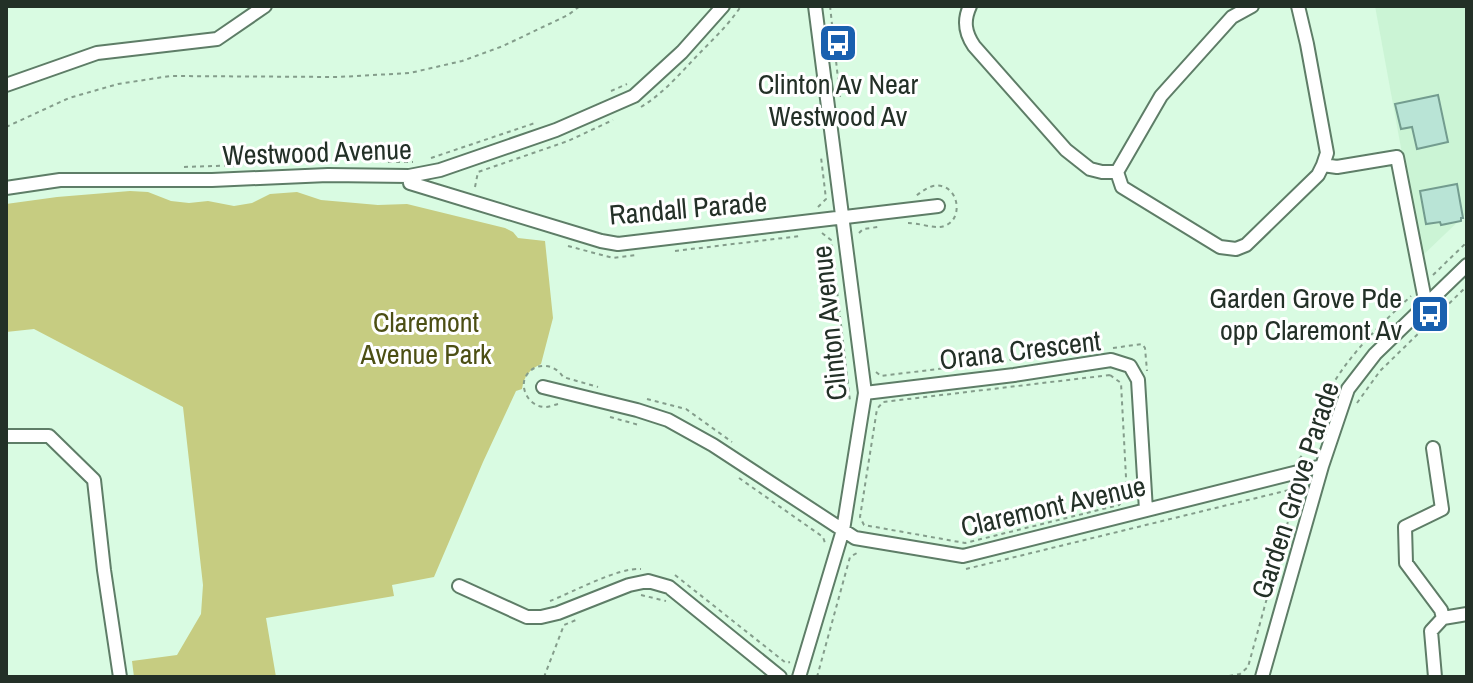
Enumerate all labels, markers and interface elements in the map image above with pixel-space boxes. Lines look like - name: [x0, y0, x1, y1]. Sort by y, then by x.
- bus stop icon: Clinton Av Near Westwood Av: [817, 22, 859, 64]
- place label: Clinton Av Near Westwood Av: [758, 65, 919, 135]
- street label: Westwood Avenue: [222, 130, 412, 174]
- street label: Randall Parade: [608, 182, 768, 234]
- street label: Clinton Avenue: [802, 244, 856, 402]
- place label: Garden Grove Pde opp Claremont Av: [1209, 279, 1403, 349]
- bus stop icon: Garden Grove Pde opp Claremont Av: [1409, 293, 1451, 335]
- park label: Claremont Avenue Park: [359, 303, 492, 373]
- street label: Orana Crescent: [937, 321, 1103, 379]
- street label: Garden Grove Parade: [1242, 377, 1348, 603]
- street label: Claremont Avenue: [957, 466, 1149, 546]

